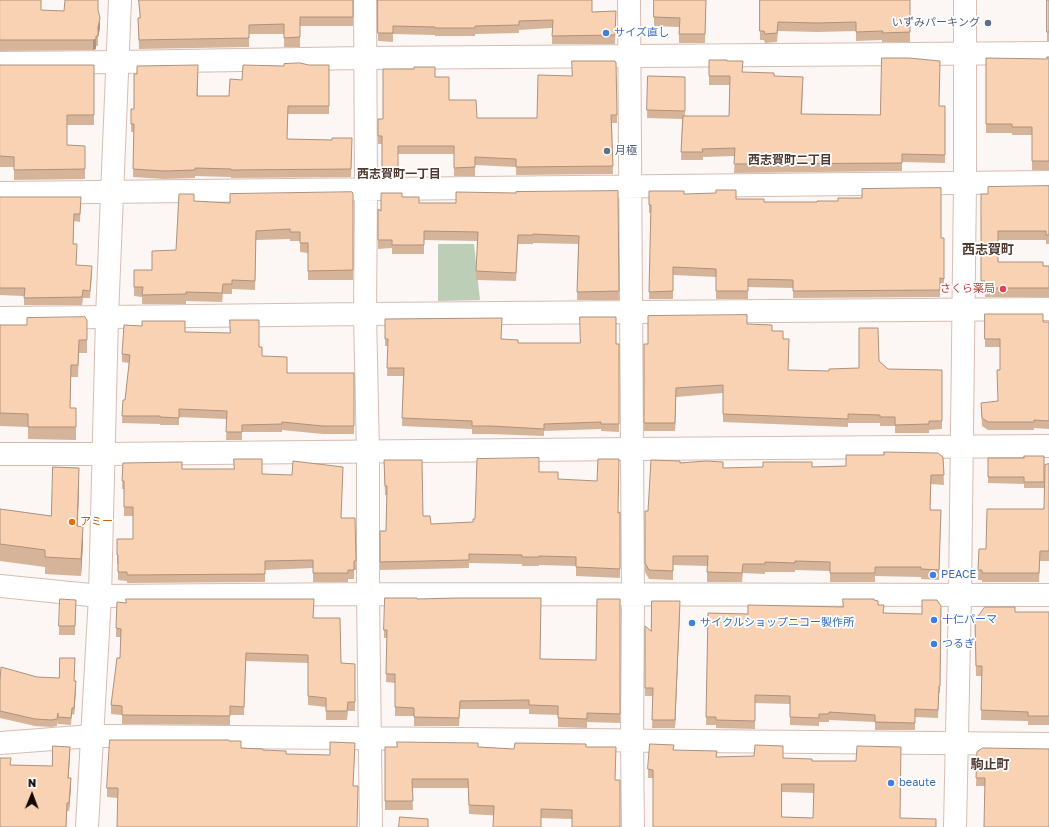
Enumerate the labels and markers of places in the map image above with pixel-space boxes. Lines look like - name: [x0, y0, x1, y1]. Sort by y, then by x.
- place label: いずみパーキング: [892, 16, 980, 30]
- marker: いずみパーキング: [983, 18, 993, 28]
- place label: サイズ直し: [614, 26, 669, 40]
- marker: サイズ直し: [601, 28, 611, 38]
- place label: 月極: [615, 144, 637, 158]
- marker: 月極: [602, 146, 612, 156]
- place label: さくら薬局: [940, 282, 995, 296]
- marker: さくら薬局: [998, 284, 1008, 294]
- place label: アミー: [80, 515, 113, 529]
- marker: アミー: [67, 517, 77, 527]
- place label: PEACE: [941, 568, 976, 582]
- marker: PEACE: [928, 570, 938, 580]
- place label: 十仁パーマ: [942, 613, 997, 627]
- marker: 十仁パーマ: [929, 615, 939, 625]
- place label: サイクルショップニコー製作所: [700, 616, 854, 630]
- marker: サイクルショップニコー製作所: [687, 618, 697, 628]
- place label: つるぎ: [942, 637, 975, 651]
- marker: つるぎ: [929, 639, 939, 649]
- place label: beaute: [899, 776, 936, 790]
- marker: beaute: [886, 778, 896, 788]

